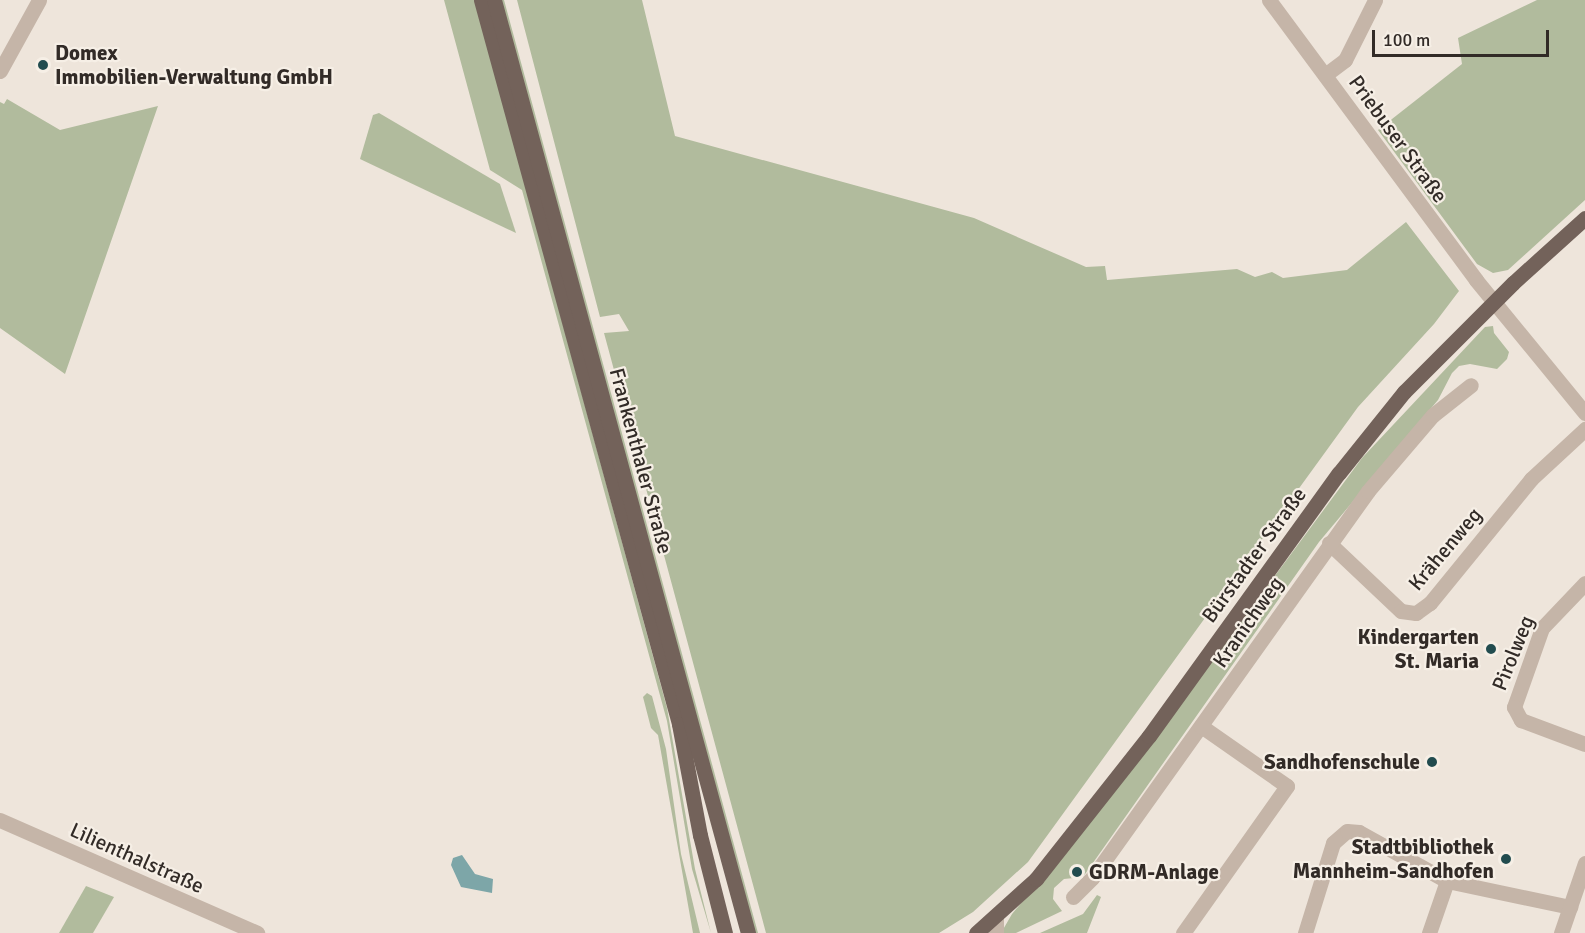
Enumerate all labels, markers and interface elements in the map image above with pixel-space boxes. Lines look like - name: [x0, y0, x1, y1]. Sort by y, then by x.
- scale bar: [1375, 18, 1552, 56]
- text: 100 m: [1383, 29, 1430, 51]
- place label: Domex Immobilien-Verwaltung GmbH: [55, 40, 333, 90]
- marker: Domex Immobilien-Verwaltung GmbH: [36, 58, 50, 72]
- street label: Priebuser Straße: [1343, 70, 1453, 208]
- street label: Frankenthaler Straße: [604, 365, 678, 557]
- street label: Bürstadter Straße: [1196, 482, 1312, 628]
- street label: Krähenweg: [1403, 502, 1487, 596]
- street label: Kranichweg: [1207, 572, 1289, 672]
- street label: Pirolweg: [1487, 612, 1539, 694]
- place label: Kindergarten St. Maria: [1358, 624, 1479, 674]
- marker: Kindergarten St. Maria: [1484, 642, 1498, 656]
- place label: Sandhofenschule: [1264, 749, 1420, 775]
- marker: Sandhofenschule: [1425, 755, 1439, 769]
- street label: Lilienthalstraße: [66, 817, 208, 899]
- place label: Stadtbibliothek Mannheim-Sandhofen: [1293, 834, 1494, 884]
- marker: Stadtbibliothek Mannheim-Sandhofen: [1499, 852, 1513, 866]
- place label: GDRM-Anlage: [1089, 859, 1219, 885]
- marker: GDRM-Anlage: [1070, 865, 1084, 879]

